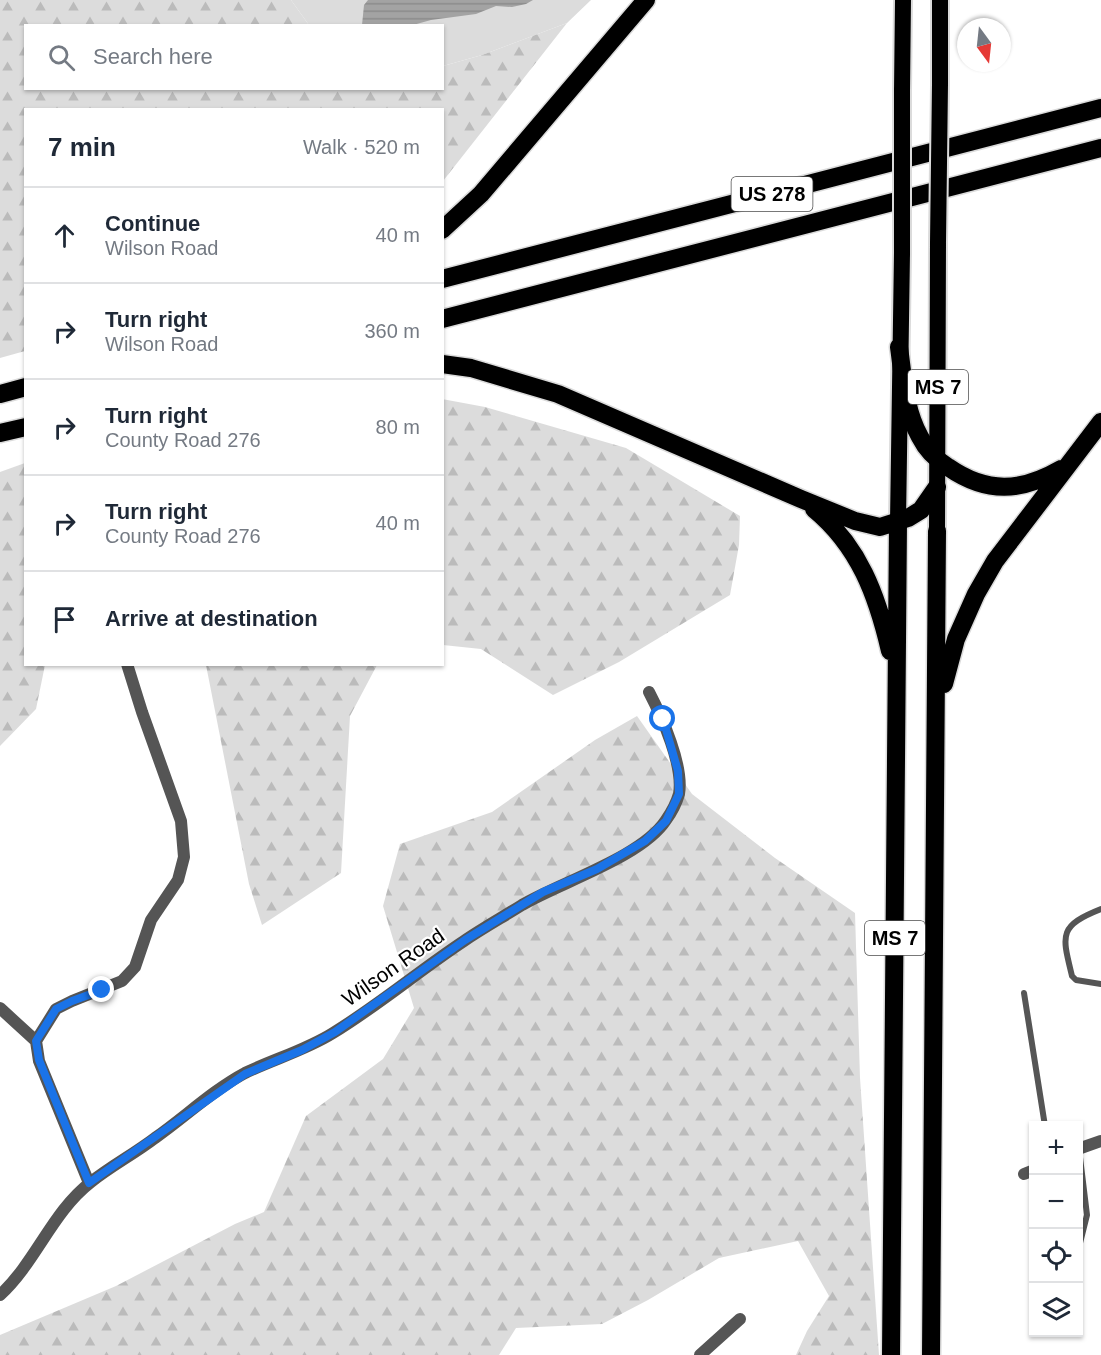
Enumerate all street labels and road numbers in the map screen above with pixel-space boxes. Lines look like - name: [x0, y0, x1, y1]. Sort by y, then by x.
- road number: US 278: [732, 177, 812, 211]
- road number: MS 7: [908, 370, 968, 404]
- road number: MS 7: [865, 921, 925, 955]
- street label: Wilson Road: [338, 923, 448, 1011]

